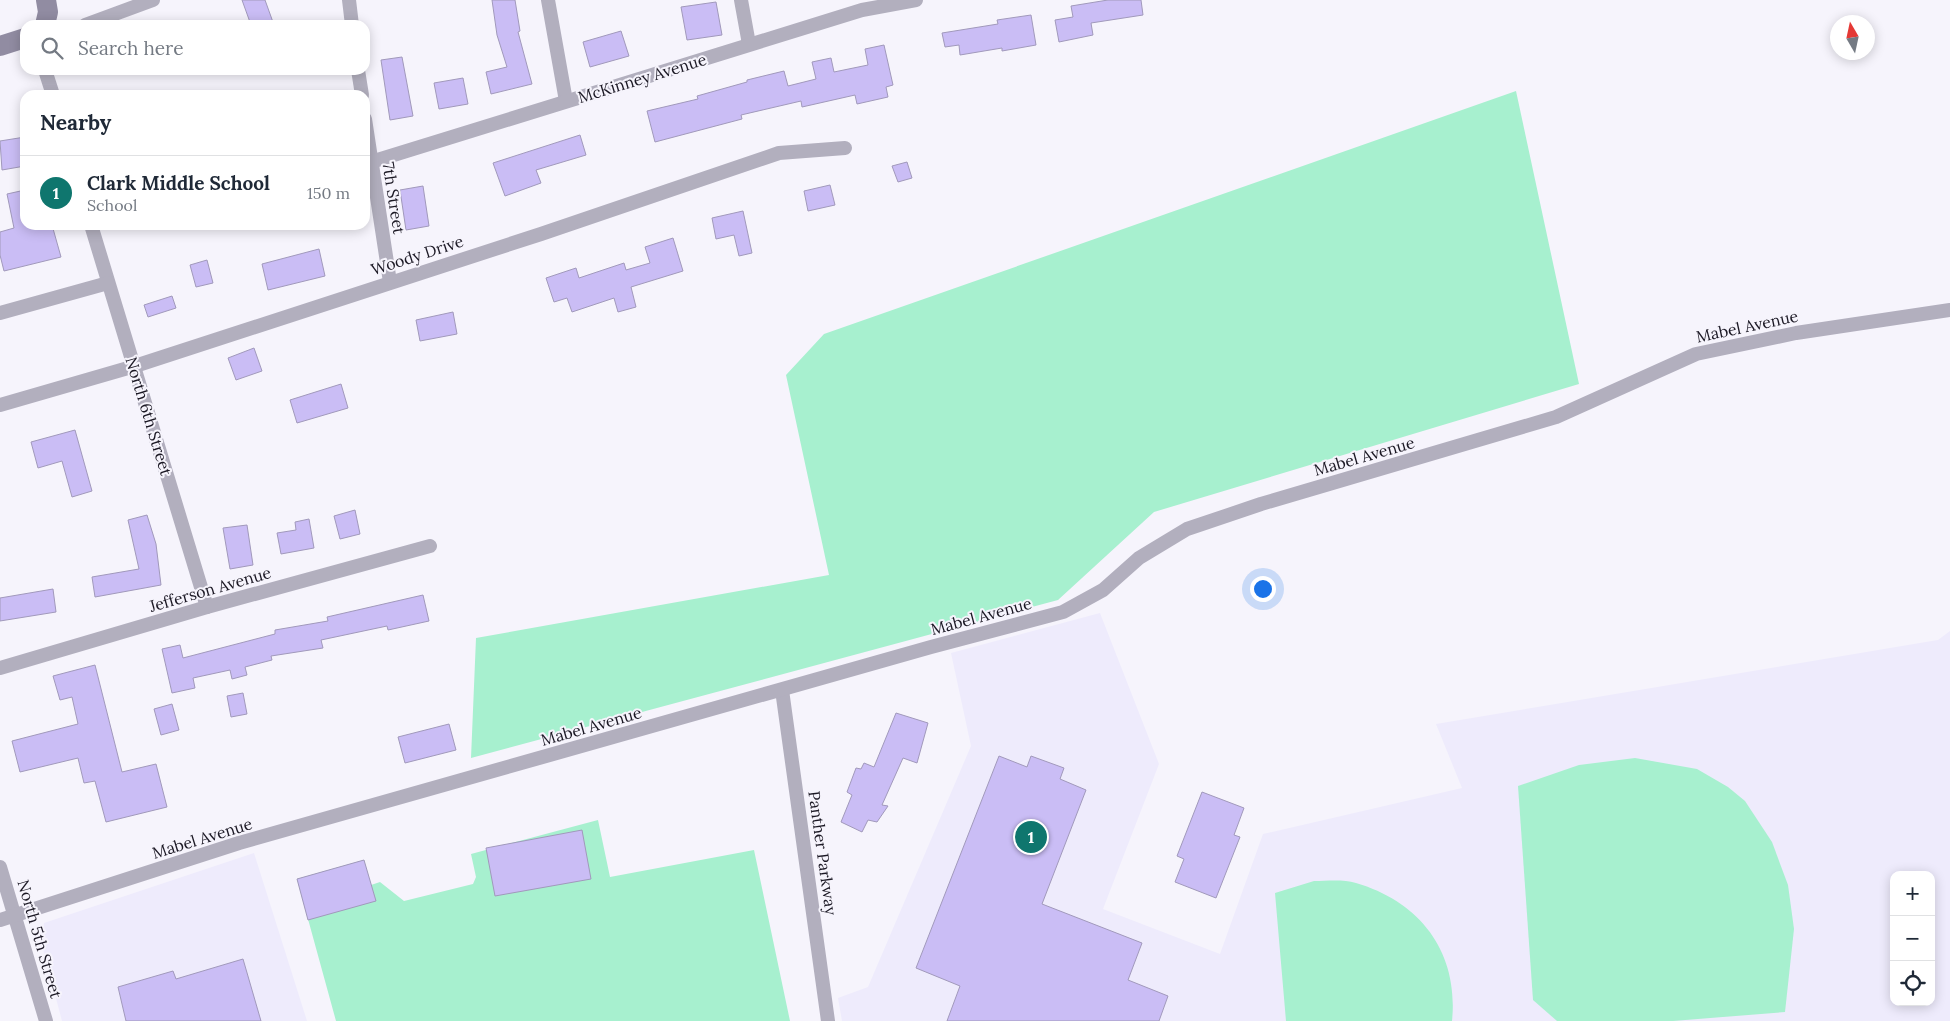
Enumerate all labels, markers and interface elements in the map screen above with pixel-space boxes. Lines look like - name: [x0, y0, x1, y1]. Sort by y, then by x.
- north arrow: [1830, 15, 1875, 60]
- search box: [20, 20, 370, 75]
- icon: search: [38, 34, 66, 62]
- text: Search here: [78, 36, 184, 60]
- street label: McKinney Avenue: [575, 49, 709, 107]
- text: Nearby: [40, 109, 111, 136]
- street label: 7th Street: [378, 161, 410, 236]
- text: Clark Middle School: [87, 171, 270, 195]
- text: 1: [53, 183, 59, 203]
- text: 150 m: [307, 183, 350, 203]
- text: School: [87, 195, 137, 215]
- street label: Woody Drive: [368, 231, 466, 279]
- street label: Mabel Avenue: [1694, 305, 1800, 347]
- street label: North 6th Street: [121, 354, 177, 479]
- street label: Mabel Avenue: [1311, 432, 1417, 480]
- street label: Jefferson Avenue: [146, 562, 274, 616]
- your location: [1250, 576, 1276, 602]
- street label: Mabel Avenue: [928, 593, 1034, 639]
- street label: Mabel Avenue: [538, 702, 644, 750]
- street label: Panther Parkway: [804, 789, 842, 917]
- street label: Mabel Avenue: [149, 813, 255, 863]
- pin: 1: [1015, 818, 1047, 856]
- map controls: [1890, 871, 1935, 1006]
- button: +: [1890, 871, 1935, 916]
- street label: North 5th Street: [14, 877, 67, 1001]
- button: −: [1890, 916, 1935, 961]
- button: locate: [1890, 961, 1935, 1006]

